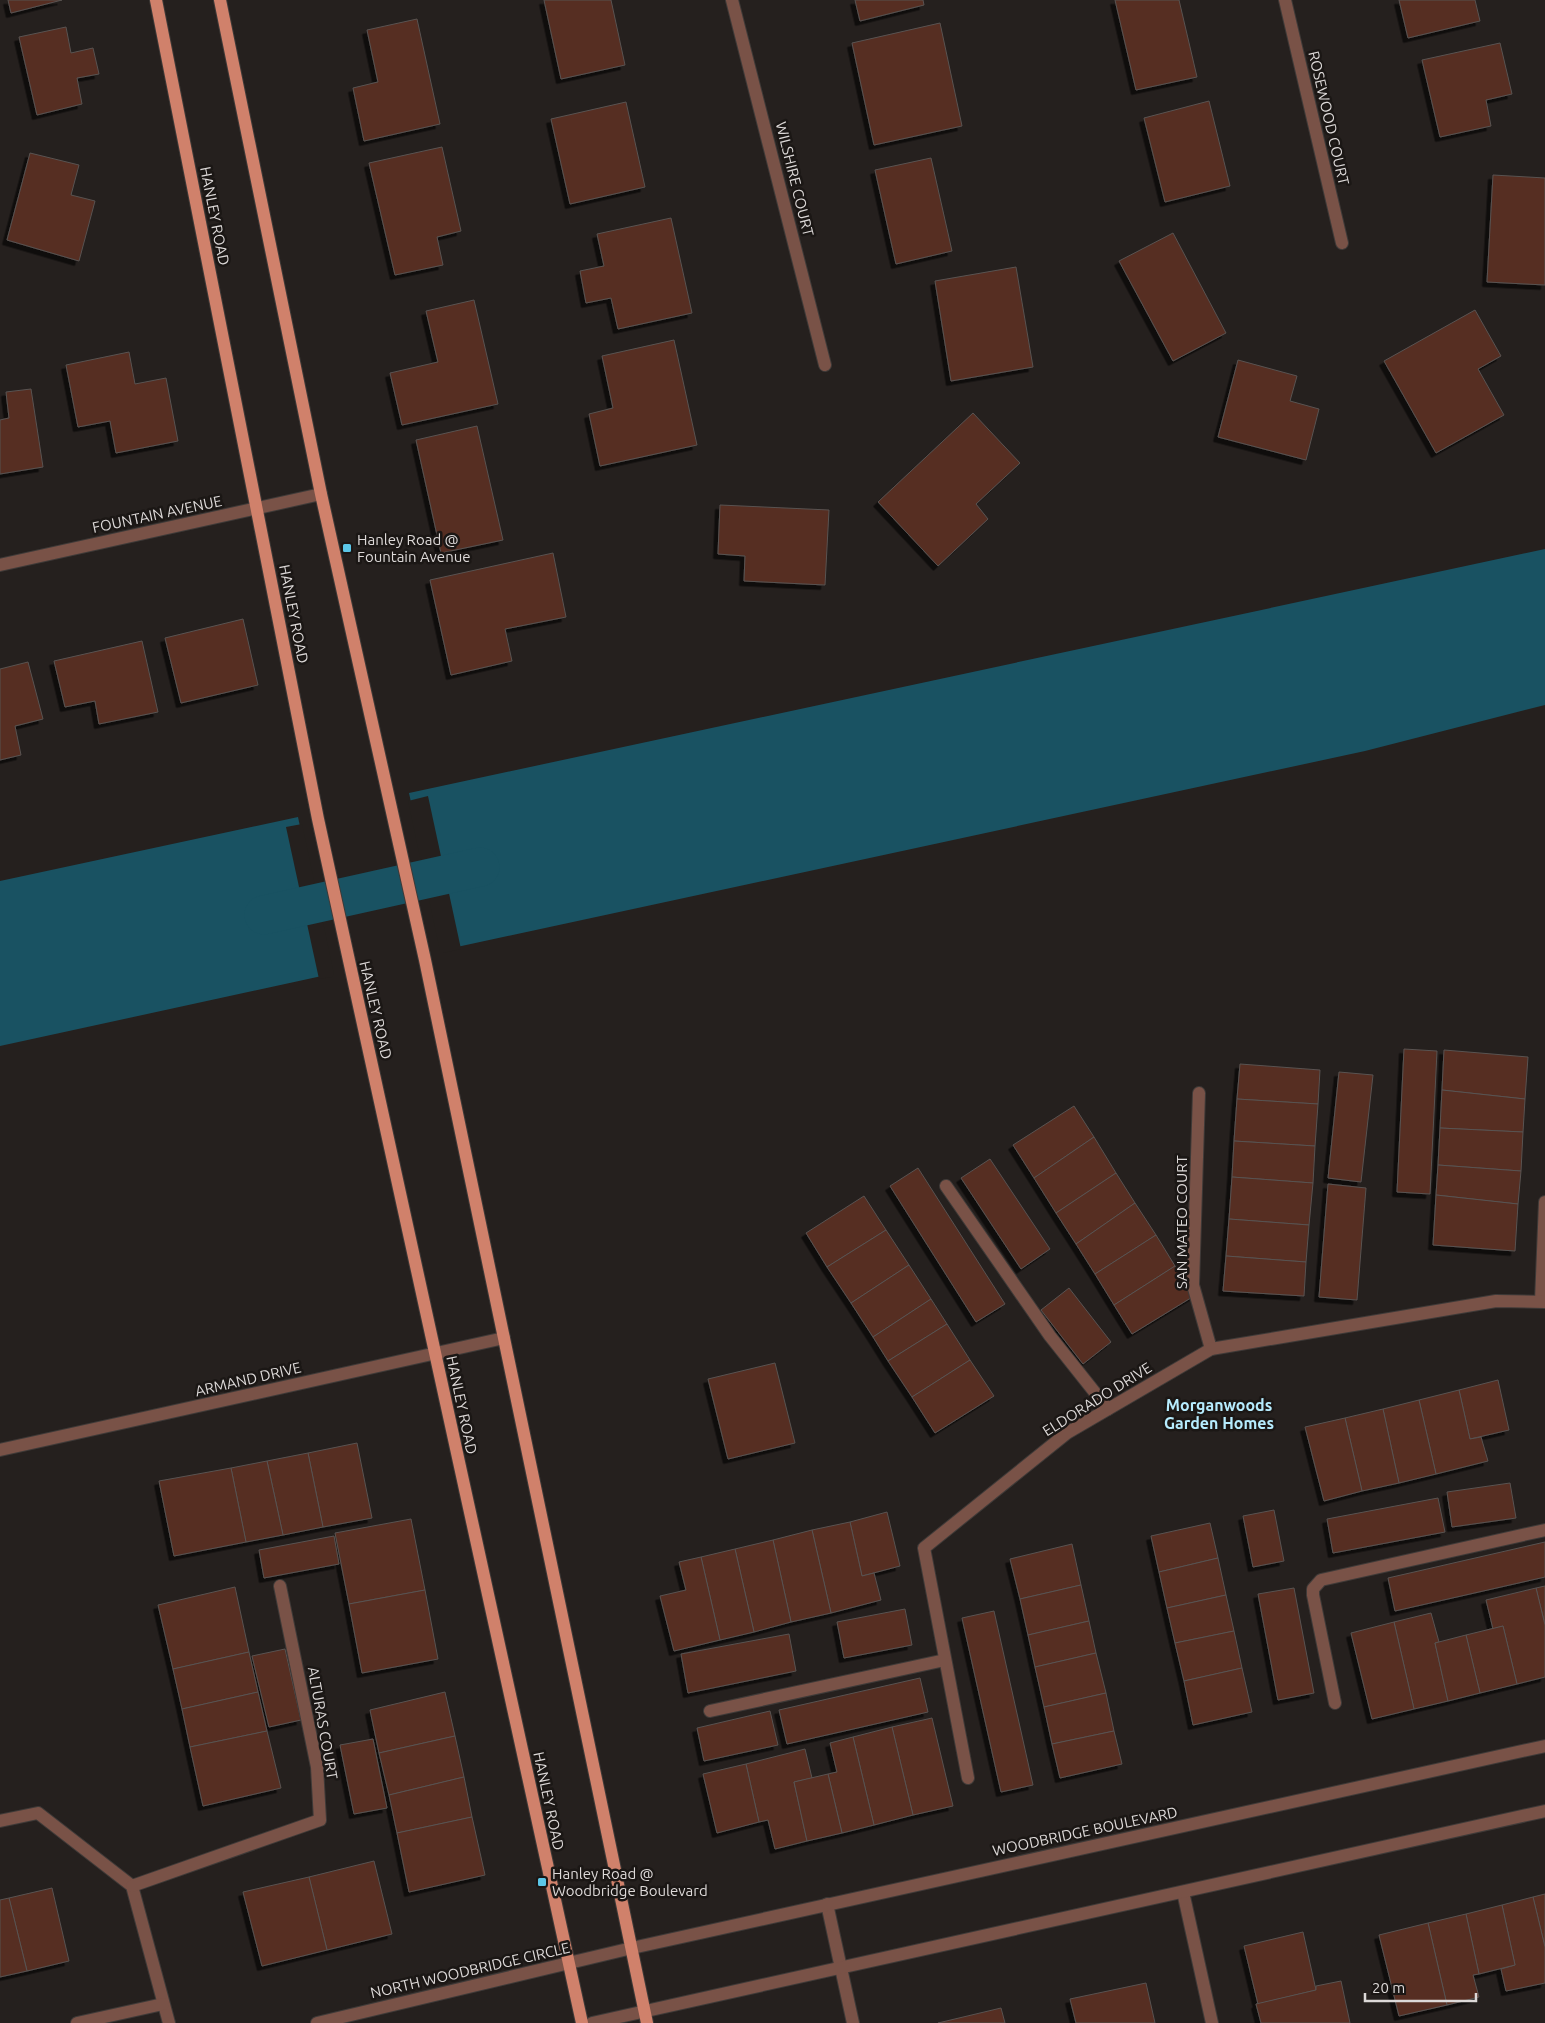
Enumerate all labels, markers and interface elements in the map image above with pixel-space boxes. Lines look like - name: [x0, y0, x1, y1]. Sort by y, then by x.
- street label: ROSEWOOD COURT: [1305, 49, 1353, 187]
- street label: WILSHIRE COURT: [773, 120, 818, 239]
- street label: HANLEY ROAD: [197, 165, 233, 267]
- street label: FOUNTAIN AVENUE: [91, 492, 223, 536]
- place label: Hanley Road @ Fountain Avenue: [357, 531, 471, 565]
- marker: Hanley Road @ Fountain Avenue: [341, 542, 353, 554]
- street label: HANLEY ROAD: [276, 563, 312, 665]
- street label: HANLEY ROAD: [356, 959, 396, 1061]
- street label: SAN MATEO COURT: [1173, 1154, 1190, 1289]
- street label: HANLEY ROAD: [443, 1354, 481, 1456]
- street label: ARMAND DRIVE: [193, 1359, 303, 1399]
- street label: ELDORADO DRIVE: [1039, 1359, 1155, 1439]
- district label: Morganwoods Garden Homes: [1164, 1396, 1274, 1432]
- street label: ALTURAS COURT: [305, 1665, 341, 1781]
- street label: HANLEY ROAD: [530, 1750, 568, 1852]
- street label: WOODBRIDGE BOULEVARD: [991, 1803, 1179, 1859]
- place label: Hanley Road @ Woodbridge Boulevard: [552, 1865, 708, 1899]
- marker: Hanley Road @ Woodbridge Boulevard: [536, 1876, 548, 1888]
- street label: NORTH WOODBRIDGE CIRCLE: [369, 1939, 571, 2001]
- scale bar: [1365, 1970, 1476, 2002]
- text: 20 m: [1372, 1979, 1405, 1996]

